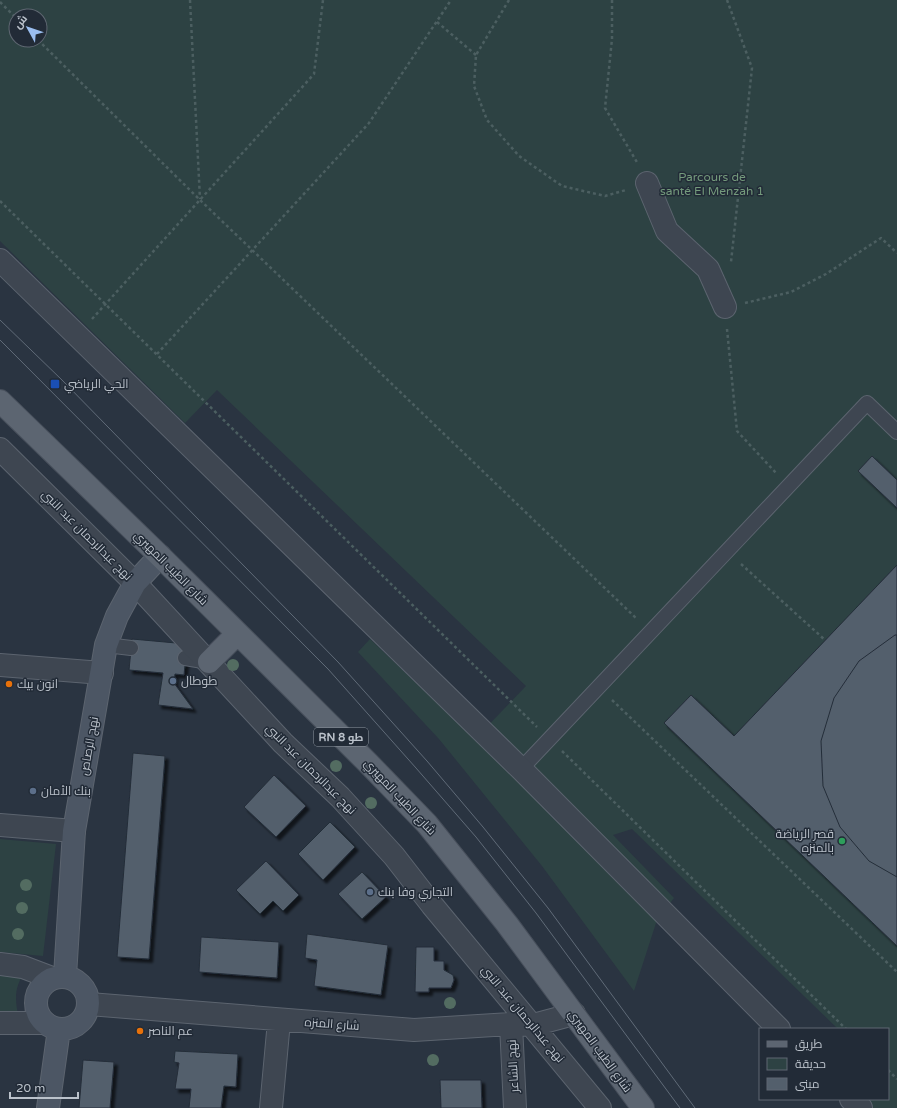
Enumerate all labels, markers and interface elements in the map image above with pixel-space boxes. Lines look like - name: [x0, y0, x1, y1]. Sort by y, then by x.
- north arrow: [8, 8, 48, 48]
- text: ش: [11, 12, 30, 31]
- park label: Parcours de santé El Menzah 1: [660, 170, 764, 198]
- place label: الحي الرياضي: [64, 377, 128, 394]
- marker: الحي الرياضي: [49, 378, 61, 390]
- street label: نهج عبدالرحمان عبد النبي: [37, 487, 135, 585]
- street label: شارع الطيب المهيري: [129, 528, 211, 610]
- place label: طوطال: [181, 674, 217, 688]
- marker: طوطال: [168, 676, 178, 686]
- place label: انون بيك: [17, 677, 58, 691]
- marker: انون بيك: [4, 679, 14, 689]
- street label: نهج الرصاص: [77, 715, 102, 777]
- street label: نهج عبدالرحمان عبد النبي: [261, 721, 359, 819]
- road number: RN 8 طو: [314, 728, 368, 746]
- street label: شارع الطيب المهيري: [359, 756, 439, 840]
- place label: بنك الأمان: [41, 784, 91, 798]
- marker: بنك الأمان: [28, 786, 38, 796]
- place label: قصر الرياضة بالمنزه: [776, 827, 834, 855]
- marker: قصر الرياضة بالمنزه: [837, 836, 847, 846]
- place label: التجاري وفا بنك: [378, 885, 453, 902]
- marker: التجاري وفا بنك: [365, 887, 375, 897]
- street label: نهج عبدالرحمان عبد النبي: [476, 963, 568, 1067]
- street label: شارع الطيب المهيري: [563, 1007, 635, 1097]
- street label: شارع المنزه: [304, 1015, 360, 1034]
- place label: عم الناصر: [147, 1024, 193, 1039]
- marker: عم الناصر: [135, 1026, 145, 1036]
- legend: [759, 1028, 889, 1100]
- text: طريق: [795, 1037, 823, 1051]
- street label: نهج الشاعر: [505, 1039, 522, 1094]
- text: حديقة: [795, 1057, 826, 1071]
- scale bar: [10, 1074, 78, 1100]
- text: مبنى: [795, 1077, 820, 1091]
- text: 20 m: [16, 1081, 45, 1095]

